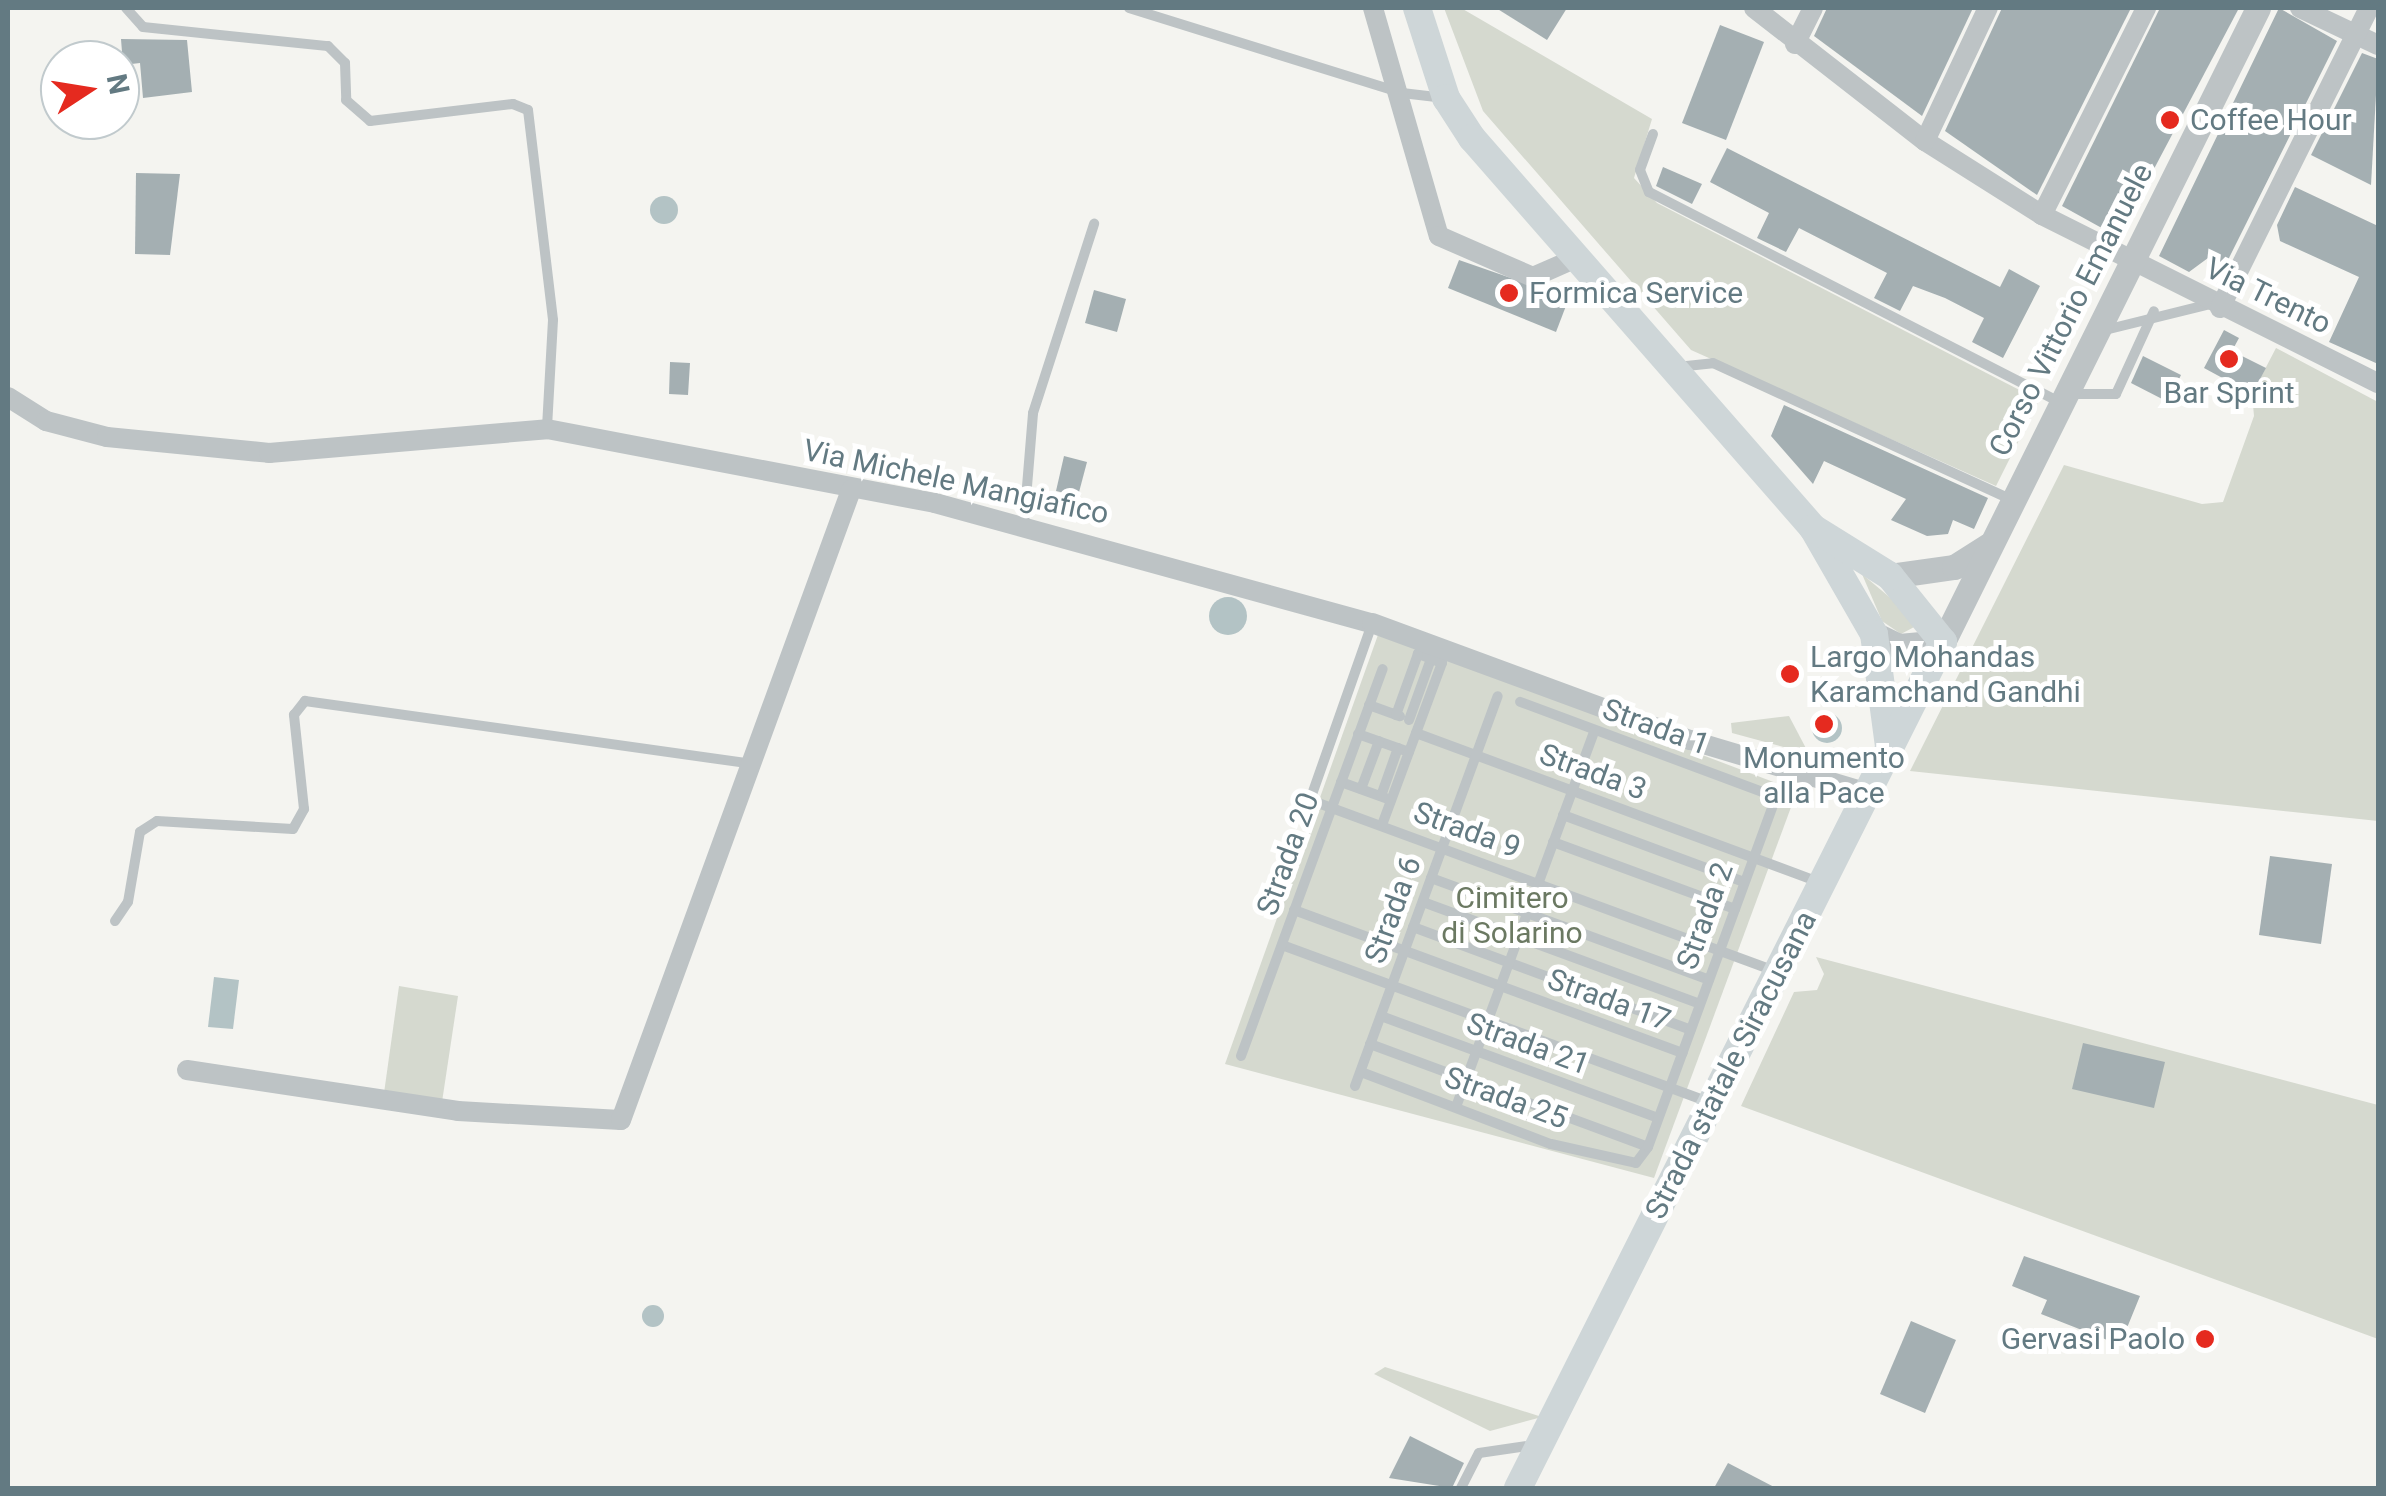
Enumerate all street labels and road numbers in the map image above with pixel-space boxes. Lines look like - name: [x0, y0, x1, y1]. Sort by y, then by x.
- street label: Corso Vittorio Emanuele: [1982, 158, 2160, 462]
- street label: Via Trento: [2199, 250, 2337, 342]
- street label: Via Michele Mangiafico: [800, 432, 1112, 532]
- street label: Strada 1: [1598, 691, 1714, 763]
- street label: Strada 3: [1535, 736, 1651, 808]
- street label: Strada 20: [1249, 788, 1327, 920]
- street label: Strada 9: [1409, 794, 1525, 866]
- street label: Strada 6: [1357, 852, 1429, 968]
- street label: Strada 2: [1669, 858, 1741, 974]
- street label: Strada statale Siracusana: [1638, 905, 1824, 1225]
- street label: Strada 17: [1543, 961, 1675, 1039]
- street label: Strada 21: [1462, 1005, 1594, 1083]
- street label: Strada 25: [1440, 1059, 1572, 1137]

